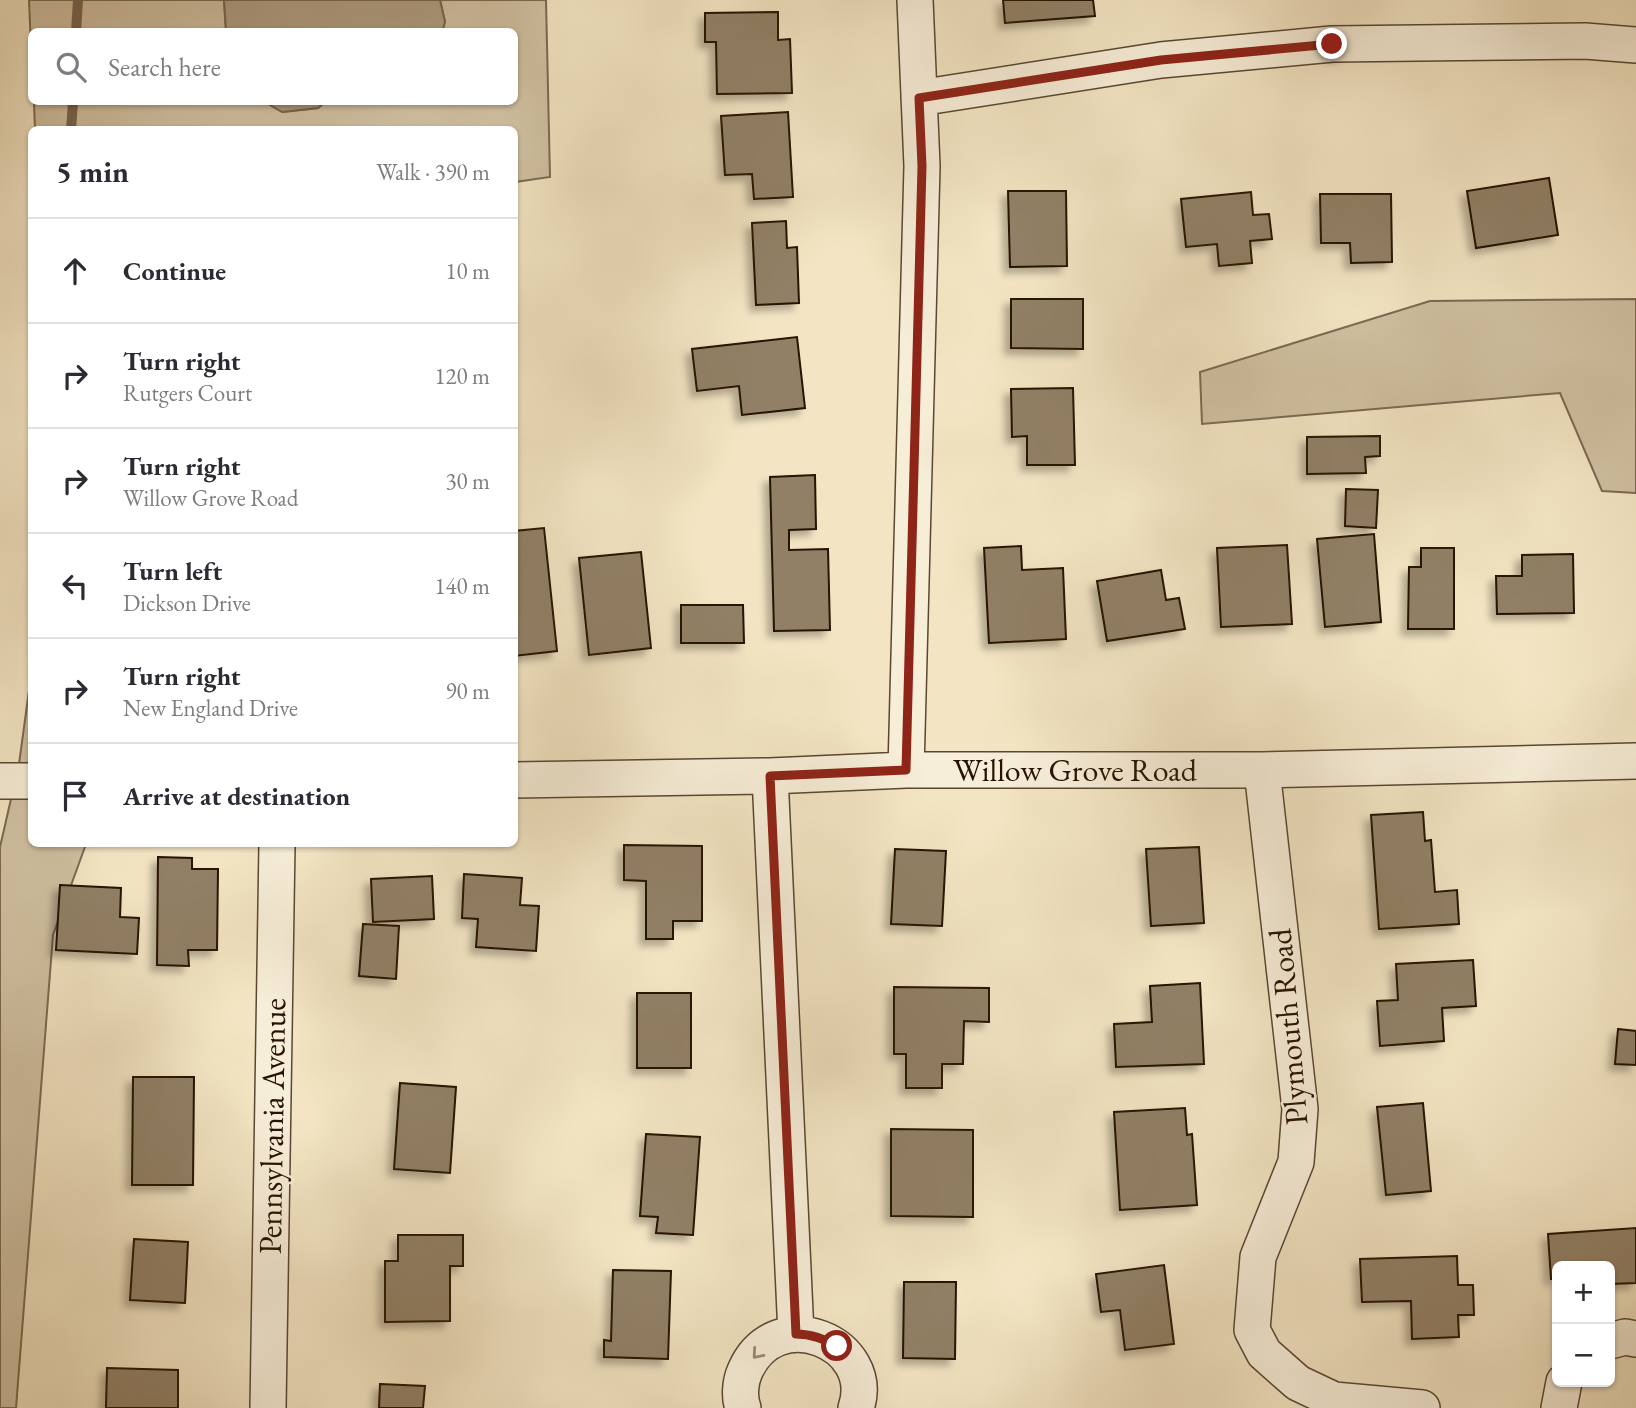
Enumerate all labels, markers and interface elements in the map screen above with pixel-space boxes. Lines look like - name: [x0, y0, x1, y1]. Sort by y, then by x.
- search box: [28, 28, 518, 105]
- route end: [1316, 28, 1347, 59]
- icon: search: [52, 48, 90, 86]
- text: Search here: [108, 50, 221, 84]
- text: 5 min: [56, 152, 129, 191]
- text: Walk · 390 m: [376, 157, 490, 187]
- icon: ahead: [56, 252, 94, 290]
- text: Continue: [123, 254, 226, 288]
- text: 10 m: [445, 256, 490, 286]
- text: Turn right: [123, 344, 241, 378]
- icon: right: [56, 357, 94, 395]
- text: 120 m: [434, 361, 490, 391]
- text: Rutgers Court: [123, 378, 252, 408]
- text: Turn right: [123, 449, 241, 483]
- icon: right: [56, 462, 94, 500]
- text: 30 m: [445, 466, 490, 496]
- text: Willow Grove Road: [123, 483, 298, 513]
- text: Turn left: [123, 554, 222, 588]
- icon: left: [56, 567, 94, 605]
- text: 140 m: [434, 571, 490, 601]
- text: Dickson Drive: [123, 588, 251, 618]
- text: Turn right: [123, 659, 241, 693]
- icon: right: [56, 672, 94, 710]
- text: 90 m: [445, 676, 490, 706]
- text: New England Drive: [123, 693, 298, 723]
- street label: Willow Grove Road: [953, 749, 1198, 791]
- icon: arrive: [56, 777, 94, 815]
- text: Arrive at destination: [123, 779, 350, 813]
- street label: Plymouth Road: [1258, 926, 1317, 1127]
- street label: Pennsylvania Avenue: [249, 998, 295, 1254]
- map controls: [1552, 1261, 1615, 1387]
- button: +: [1552, 1261, 1615, 1324]
- button: −: [1552, 1324, 1615, 1387]
- route start: [821, 1330, 852, 1361]
- one-way arrow: [753, 1346, 765, 1359]

